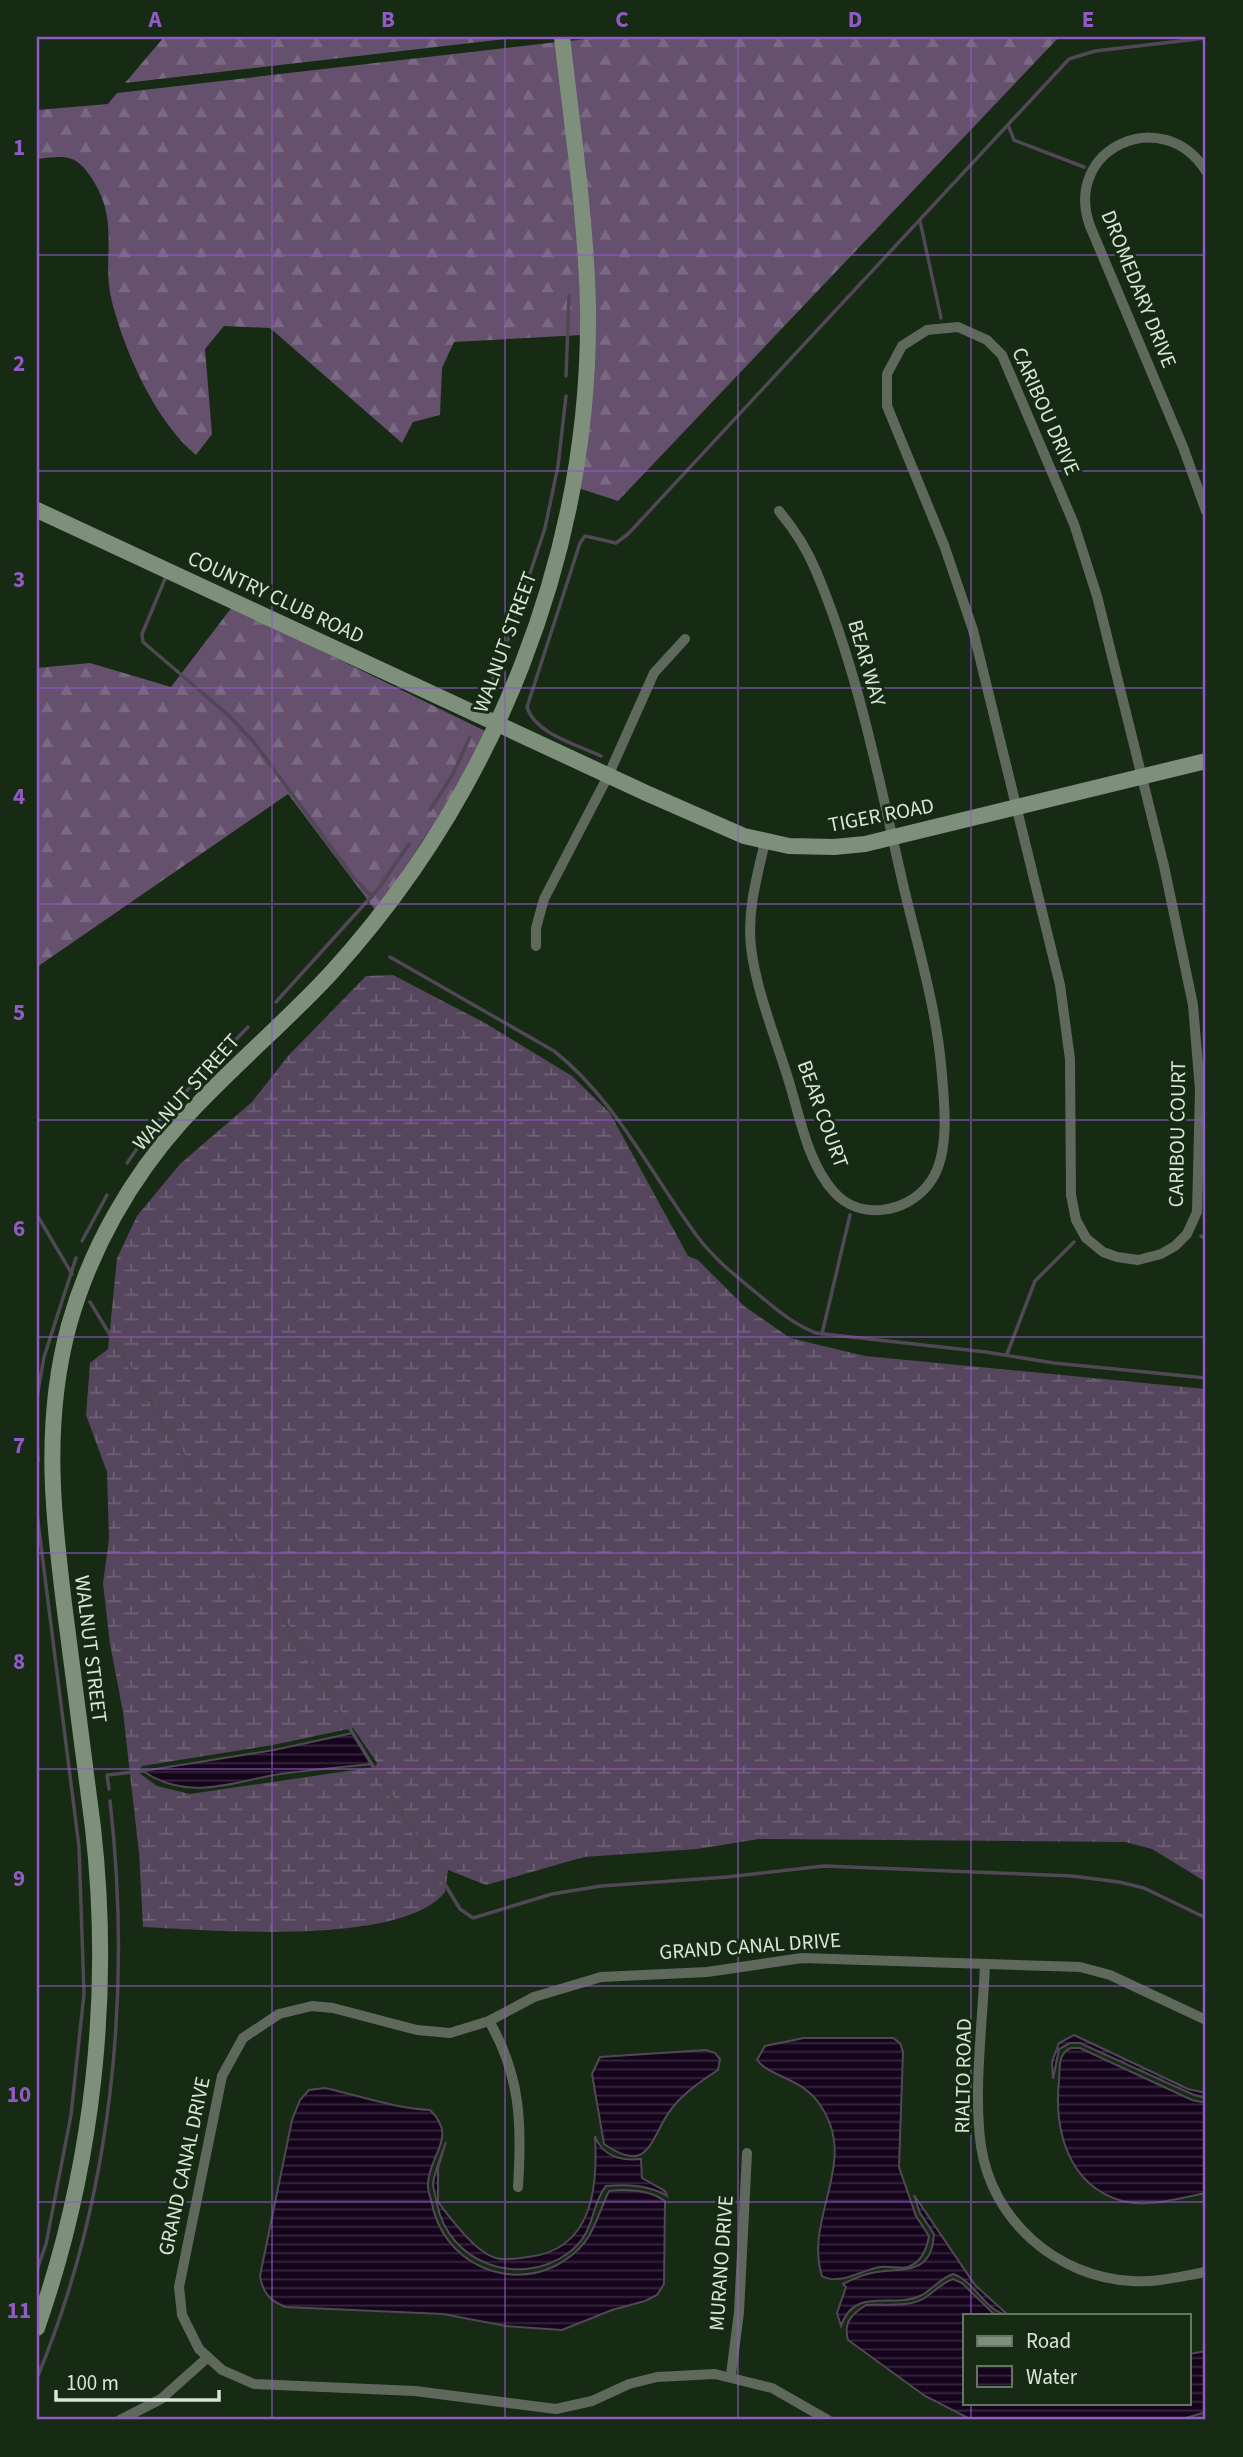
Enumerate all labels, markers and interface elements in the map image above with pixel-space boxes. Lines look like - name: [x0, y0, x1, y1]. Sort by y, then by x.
- text: A: [147, 3, 162, 36]
- text: B: [381, 3, 395, 36]
- text: C: [615, 3, 629, 36]
- text: D: [848, 3, 862, 36]
- text: E: [1082, 3, 1094, 36]
- text: 1: [13, 131, 25, 164]
- street label: DROMEDARY DRIVE: [1094, 206, 1184, 372]
- street label: CARIBOU DRIVE: [1004, 342, 1088, 480]
- text: 2: [13, 347, 25, 380]
- street label: COUNTRY CLUB ROAD: [183, 543, 369, 651]
- text: 3: [13, 563, 25, 596]
- street label: WALNUT STREET: [466, 567, 544, 717]
- street label: BEAR WAY: [840, 616, 894, 711]
- text: 4: [13, 780, 25, 813]
- street label: TIGER ROAD: [826, 790, 936, 840]
- text: 5: [13, 996, 25, 1029]
- street label: WALNUT STREET: [125, 1027, 247, 1157]
- street label: BEAR COURT: [790, 1056, 856, 1172]
- street label: CARIBOU COURT: [1161, 1060, 1193, 1208]
- text: 6: [13, 1212, 25, 1245]
- text: 7: [13, 1429, 25, 1462]
- street label: WALNUT STREET: [67, 1574, 115, 1724]
- text: 8: [13, 1645, 25, 1678]
- text: 9: [13, 1862, 25, 1895]
- street label: GRAND CANAL DRIVE: [658, 1925, 842, 1967]
- street label: RIALTO ROAD: [947, 2018, 979, 2134]
- street label: GRAND CANAL DRIVE: [150, 2074, 218, 2258]
- text: 10: [7, 2078, 31, 2111]
- street label: MURANO DRIVE: [701, 2194, 741, 2332]
- text: 11: [7, 2294, 31, 2327]
- legend: [963, 2314, 1190, 2404]
- text: Road: [1026, 2326, 1071, 2356]
- scale bar: [56, 2359, 219, 2403]
- text: Water: [1026, 2362, 1078, 2392]
- text: 100 m: [66, 2368, 119, 2398]

